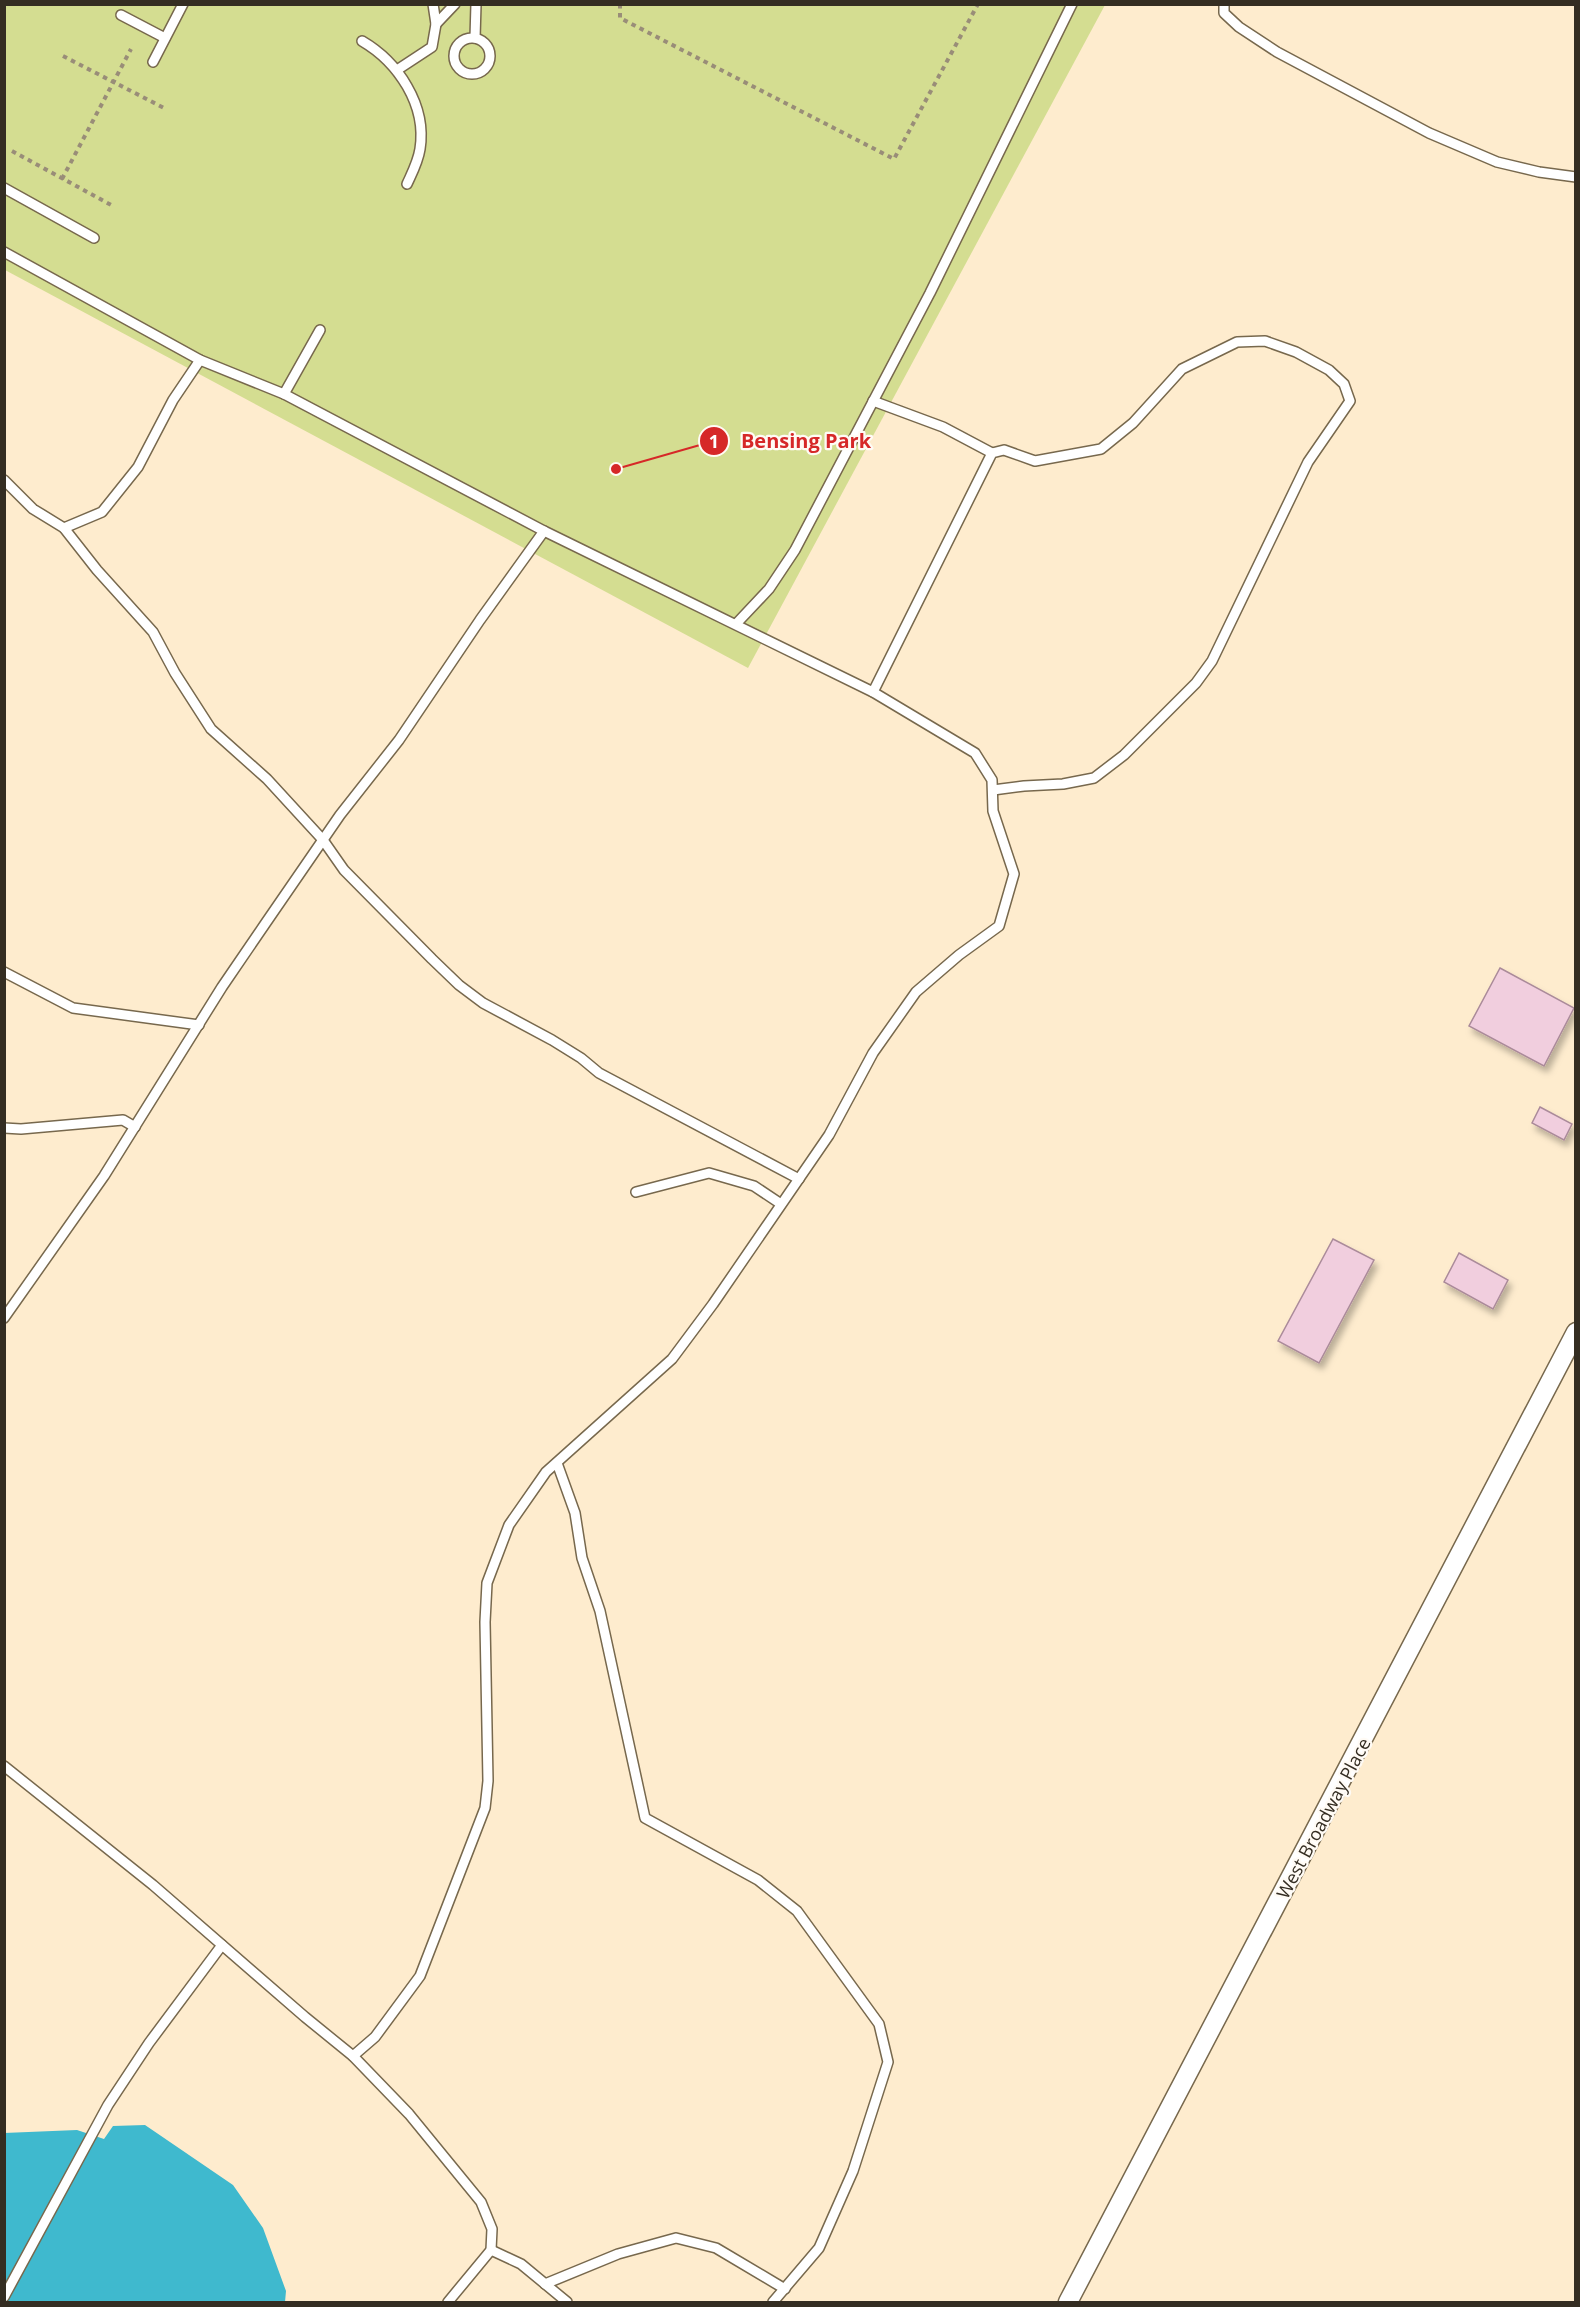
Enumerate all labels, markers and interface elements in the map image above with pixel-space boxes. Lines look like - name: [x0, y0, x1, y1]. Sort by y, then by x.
- callout: Bensing Park: [699, 422, 883, 460]
- text: Bensing Park: [741, 427, 872, 454]
- text: 1: [709, 429, 719, 453]
- street label: West Broadway Place: [1270, 1733, 1376, 1903]

